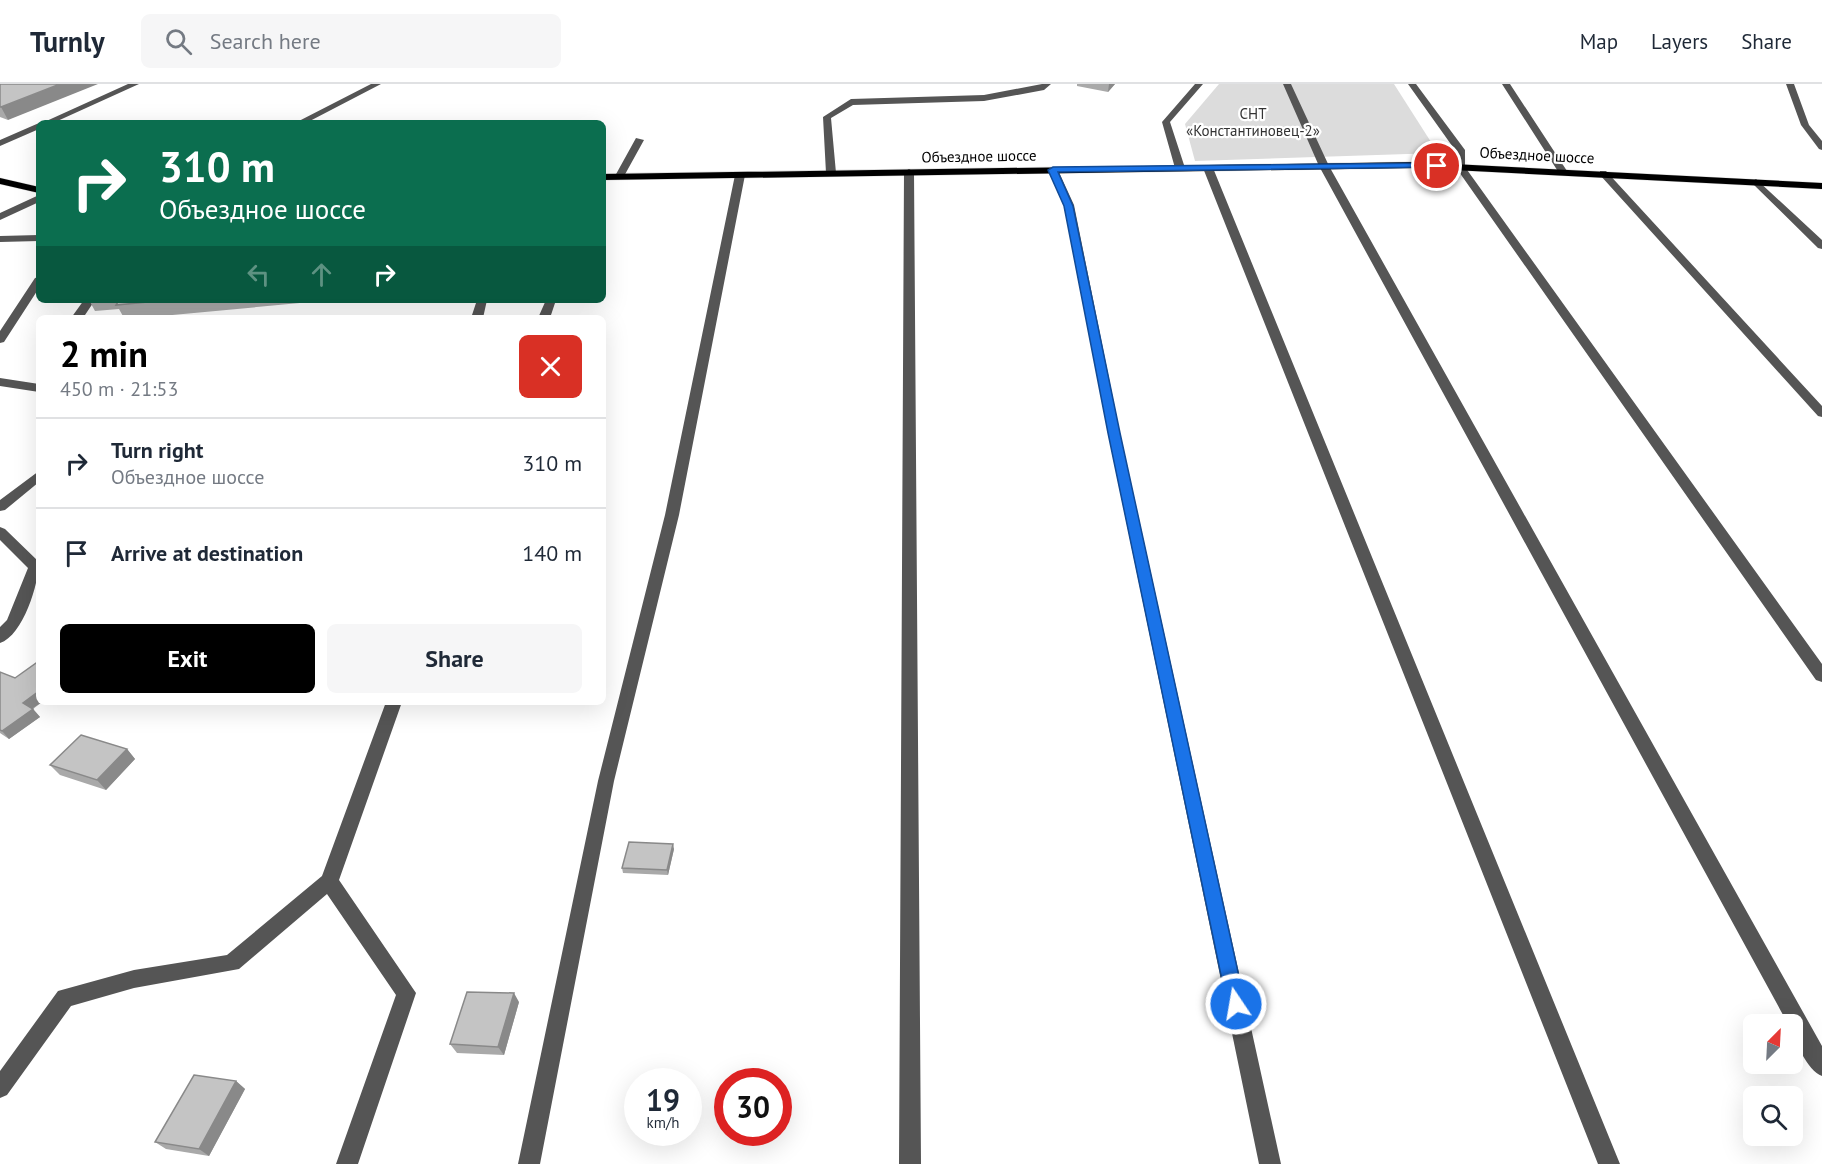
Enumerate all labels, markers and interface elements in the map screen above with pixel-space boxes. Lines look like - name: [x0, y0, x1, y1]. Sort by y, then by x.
- search box: [141, 14, 561, 68]
- text: Turnly: [30, 23, 105, 60]
- icon: search: [162, 25, 195, 58]
- text: Search here: [210, 27, 321, 55]
- text: Map: [1580, 28, 1618, 55]
- text: Layers: [1651, 28, 1708, 55]
- text: Share: [1741, 28, 1792, 55]
- park label: СНТ «Константиновец-2»: [1186, 104, 1320, 140]
- text: 310 m: [159, 139, 275, 194]
- pin: [1411, 140, 1462, 191]
- street label: Объездное шоссе: [1479, 143, 1595, 167]
- icon: right: [60, 144, 138, 222]
- street label: Объездное шоссе: [921, 145, 1037, 167]
- icon: arrive: [1420, 149, 1453, 182]
- text: Объездное шоссе: [159, 192, 366, 226]
- icon: left: [242, 258, 275, 291]
- icon: ahead: [305, 258, 338, 291]
- icon: right: [368, 258, 401, 291]
- text: 2 min: [60, 330, 148, 377]
- button: close: [519, 335, 582, 398]
- text: 450 m · 21:53: [60, 376, 178, 402]
- text: Turn right: [111, 436, 203, 464]
- icon: right: [60, 447, 93, 480]
- text: 310 m: [522, 449, 582, 477]
- text: Объездное шоссе: [111, 464, 264, 490]
- icon: arrive: [60, 537, 93, 570]
- text: Arrive at destination: [111, 539, 303, 567]
- text: 140 m: [522, 539, 582, 567]
- button: Exit: [60, 624, 315, 693]
- button: Share: [327, 624, 582, 693]
- position arrow: [1204, 972, 1268, 1036]
- north arrow: [1743, 1014, 1803, 1074]
- map controls: [1743, 1014, 1803, 1146]
- speed limit sign: 30: [714, 1068, 792, 1146]
- text: 19: [646, 1080, 680, 1119]
- button: search: [1743, 1086, 1803, 1146]
- text: km/h: [647, 1113, 679, 1132]

